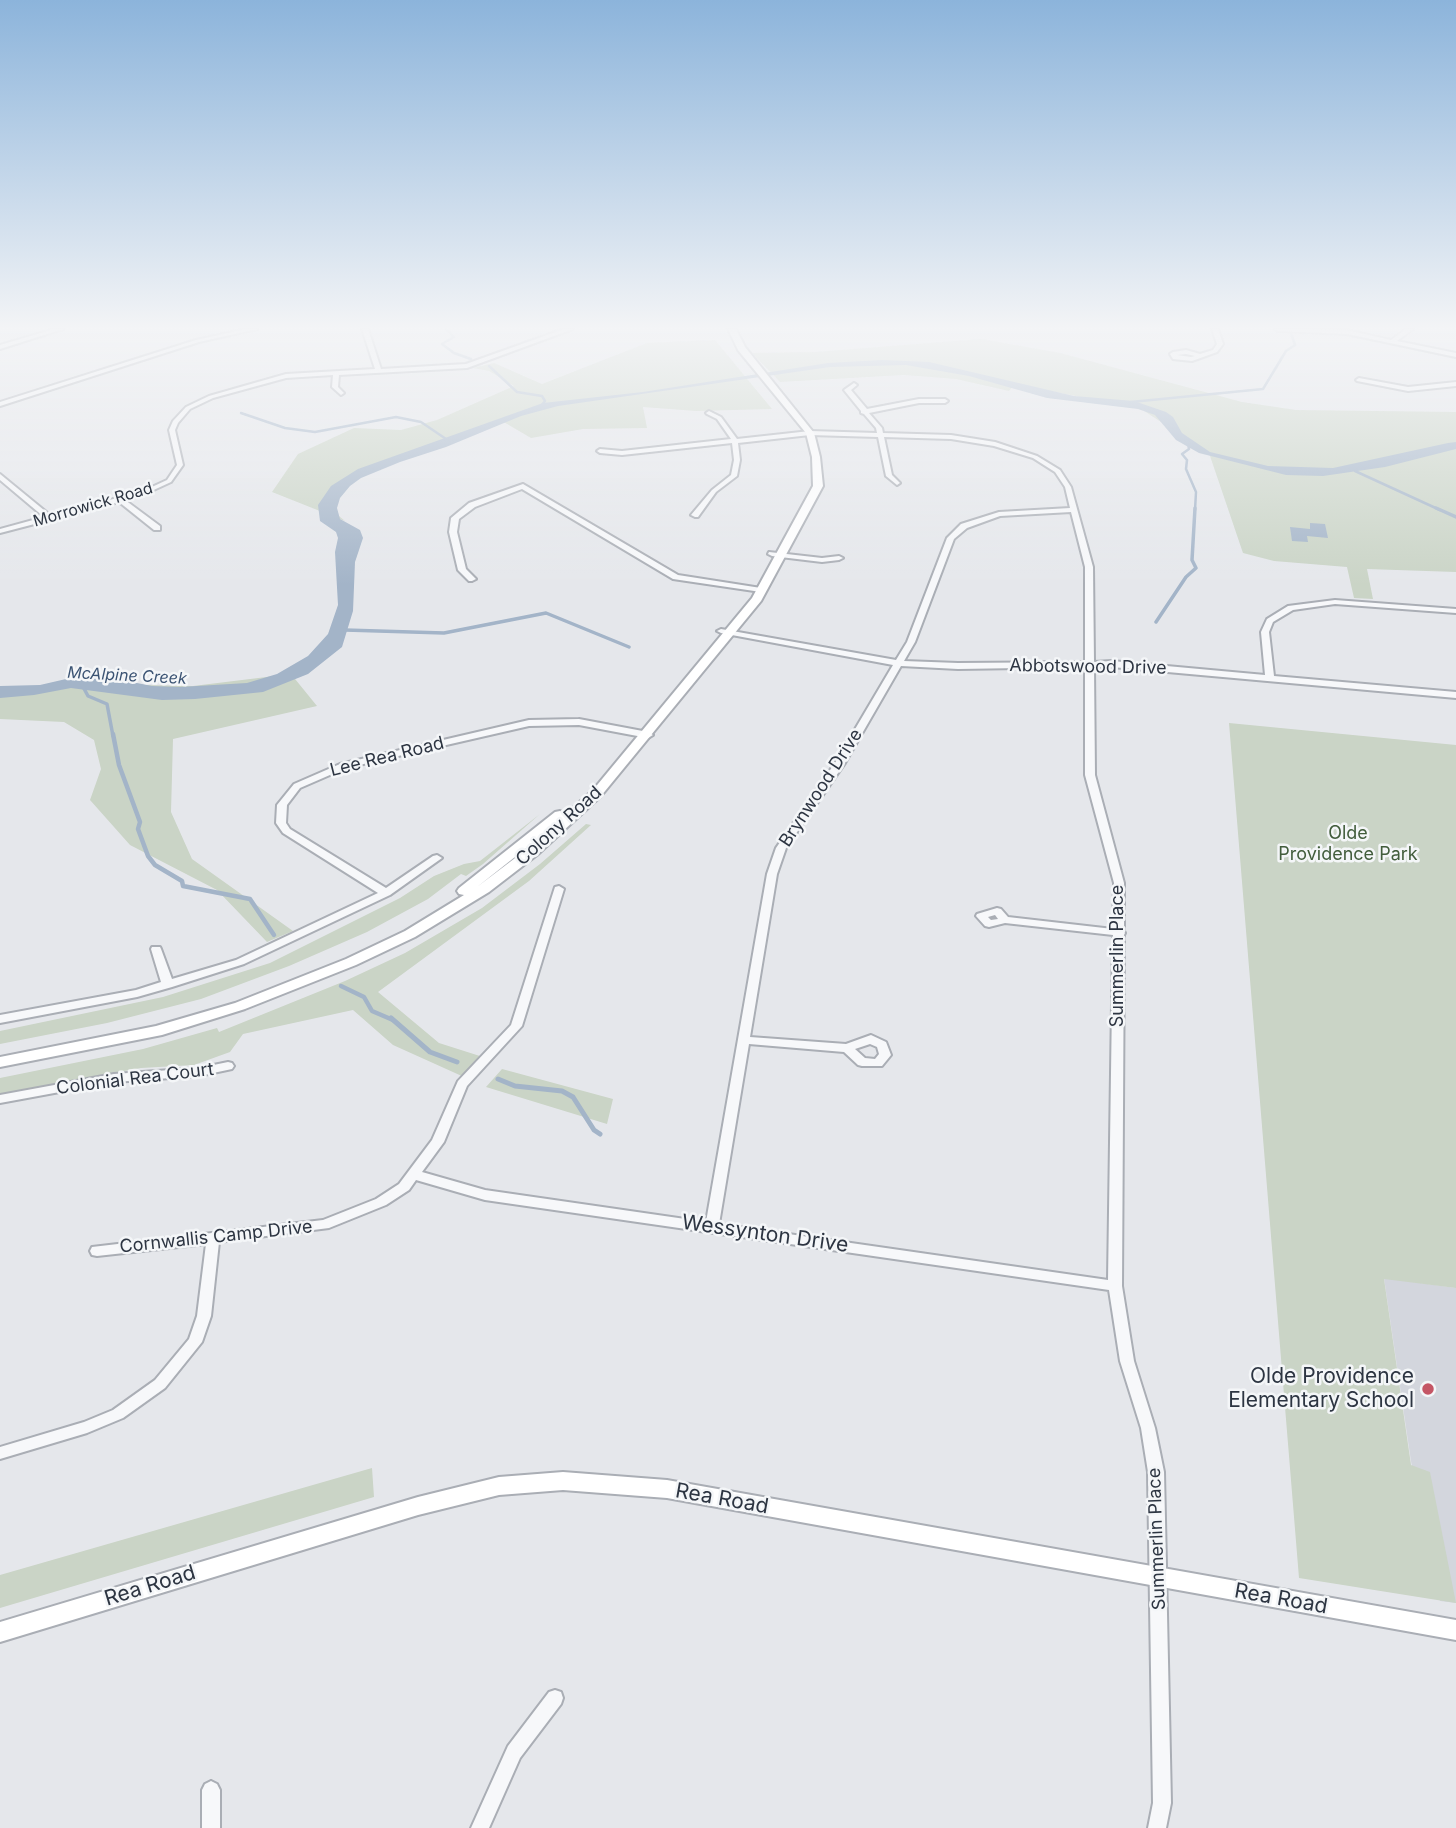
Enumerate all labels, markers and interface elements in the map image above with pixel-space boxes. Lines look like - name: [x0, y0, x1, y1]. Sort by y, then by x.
- street label: Morrowick Road: [31, 479, 155, 531]
- street label: Abbotswood Drive: [1009, 655, 1167, 679]
- water label: McAlpine Creek: [67, 663, 187, 689]
- street label: Brynwood Drive: [775, 725, 867, 851]
- street label: Lee Rea Road: [328, 732, 446, 782]
- street label: Colony Road: [512, 782, 606, 870]
- park label: Olde Providence Park: [1278, 823, 1418, 866]
- street label: Summerlin Place: [1107, 885, 1129, 1027]
- street label: Colonial Rea Court: [55, 1059, 215, 1099]
- street label: Wessynton Drive: [680, 1210, 850, 1258]
- street label: Cornwallis Camp Drive: [118, 1216, 314, 1258]
- place label: Olde Providence Elementary School: [1228, 1364, 1414, 1414]
- marker: Olde Providence Elementary School: [1420, 1381, 1436, 1397]
- street label: Summerlin Place: [1144, 1467, 1170, 1611]
- street label: Rea Road: [674, 1478, 770, 1520]
- street label: Rea Road: [101, 1560, 199, 1612]
- street label: Rea Road: [1233, 1578, 1329, 1620]

